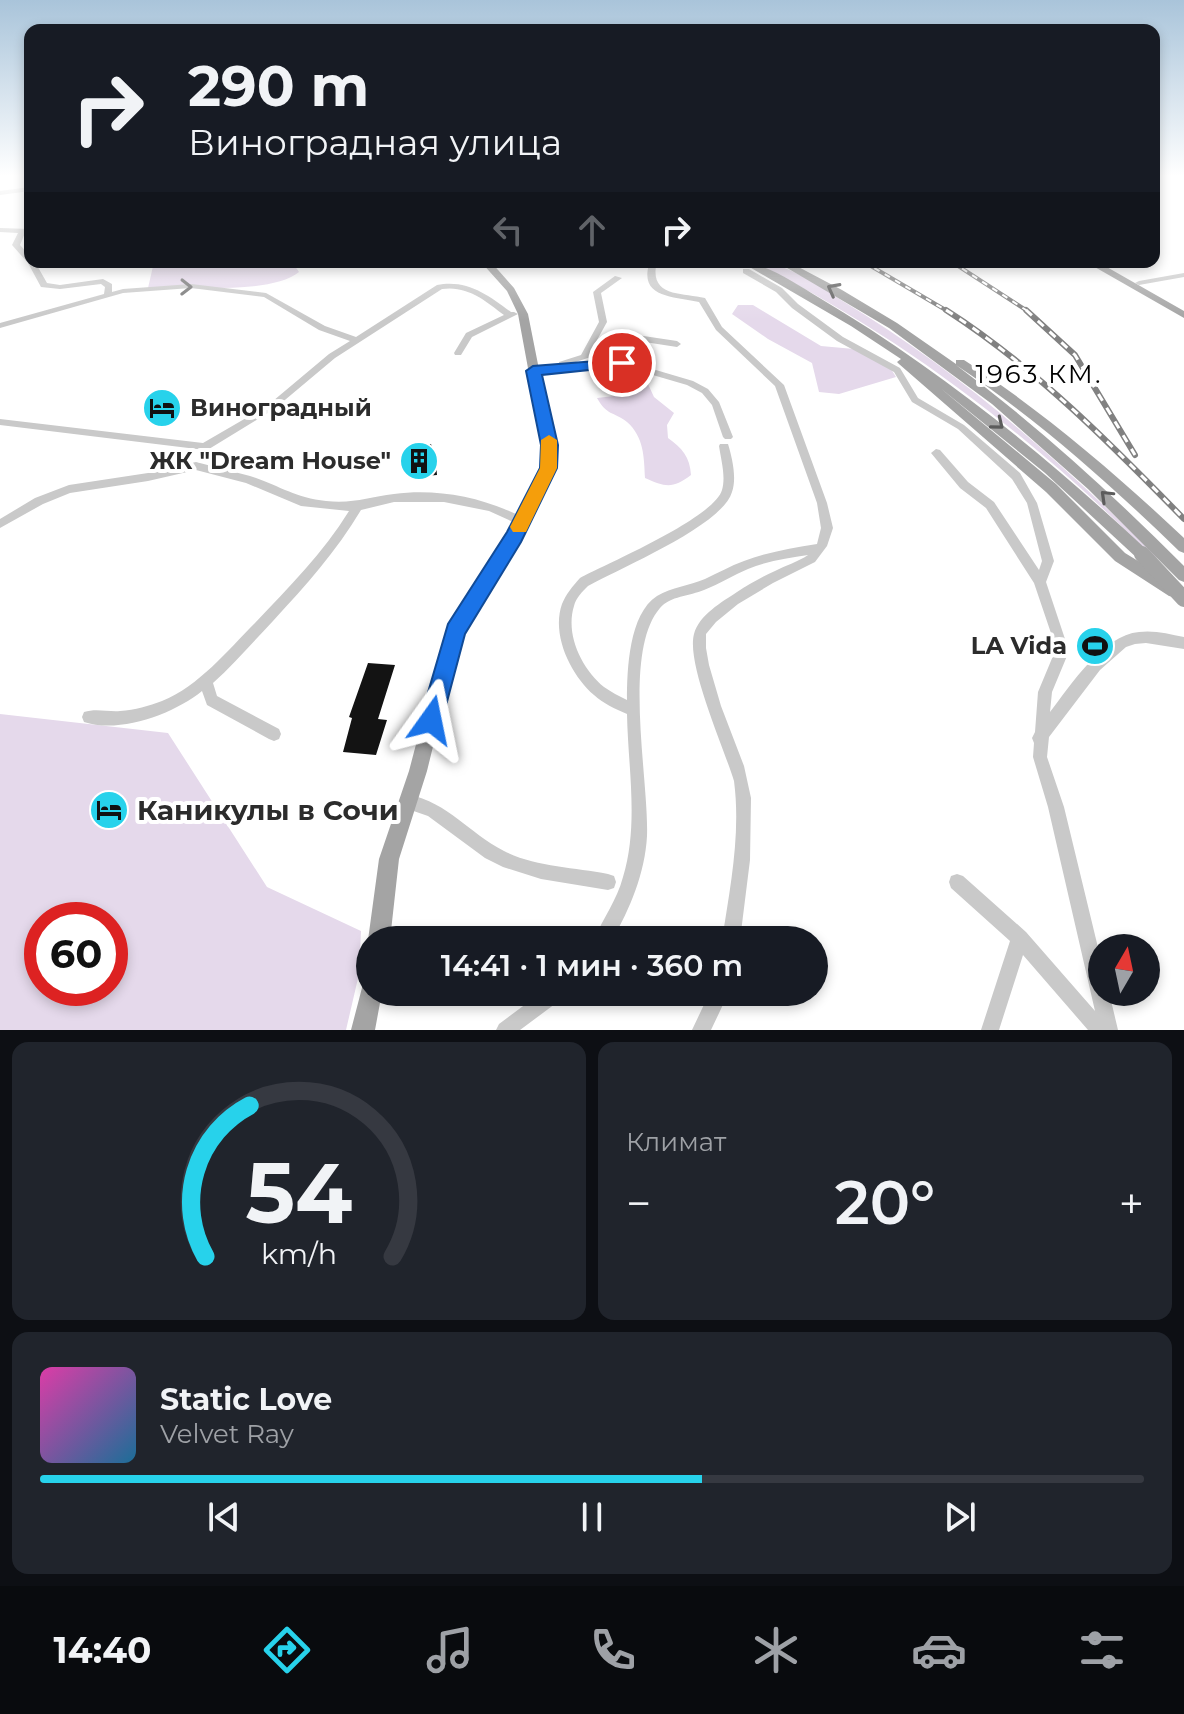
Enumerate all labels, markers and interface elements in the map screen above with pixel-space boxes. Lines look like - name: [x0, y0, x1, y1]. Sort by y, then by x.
- text: 290 m: [188, 52, 369, 120]
- icon: right: [56, 56, 160, 160]
- text: Виноградная улица: [188, 120, 562, 164]
- icon: left: [486, 208, 530, 252]
- icon: ahead: [570, 208, 614, 252]
- icon: right: [654, 208, 698, 252]
- one-way arrow: [180, 278, 193, 296]
- one-way arrow: [827, 283, 841, 299]
- pin: [588, 329, 656, 397]
- icon: arrive: [600, 341, 644, 385]
- district label: 1963 КМ.: [976, 358, 1102, 390]
- hotel icon: Виноградный: [141, 387, 183, 429]
- place label: Виноградный: [190, 393, 372, 422]
- one-way arrow: [989, 414, 1003, 429]
- building icon: ЖК "Dream House": [398, 440, 440, 482]
- place label: ЖК "Dream House": [150, 446, 391, 475]
- one-way arrow: [1101, 491, 1115, 506]
- sports icon: LA Vida: [1074, 625, 1116, 667]
- place label: LA Vida: [971, 631, 1067, 660]
- position arrow: [389, 678, 473, 762]
- hotel icon: Каникулы в Сочи: [88, 789, 130, 831]
- place label: Каникулы в Сочи: [137, 793, 399, 827]
- speed limit sign: 60: [24, 902, 128, 1006]
- north arrow: [1088, 934, 1160, 1006]
- map controls: [1088, 934, 1160, 1006]
- text: 14:41 · 1 мин · 360 m: [441, 947, 743, 984]
- text: Климат: [626, 1126, 726, 1158]
- text: 54: [246, 1142, 352, 1244]
- text: 20°: [835, 1166, 935, 1239]
- text: −: [626, 1176, 651, 1230]
- text: +: [1119, 1176, 1144, 1230]
- text: km/h: [261, 1236, 337, 1271]
- text: Static Love: [160, 1381, 332, 1418]
- text: Velvet Ray: [160, 1418, 294, 1450]
- icon: previous: [202, 1495, 246, 1539]
- icon: pause: [570, 1495, 614, 1539]
- icon: next: [938, 1495, 982, 1539]
- icon: directions: [259, 1622, 315, 1678]
- icon: music: [422, 1622, 478, 1678]
- icon: phone: [585, 1622, 641, 1678]
- icon: climate: [748, 1622, 804, 1678]
- icon: car: [911, 1622, 967, 1678]
- icon: filters: [1074, 1622, 1130, 1678]
- text: 14:40: [54, 1628, 151, 1672]

